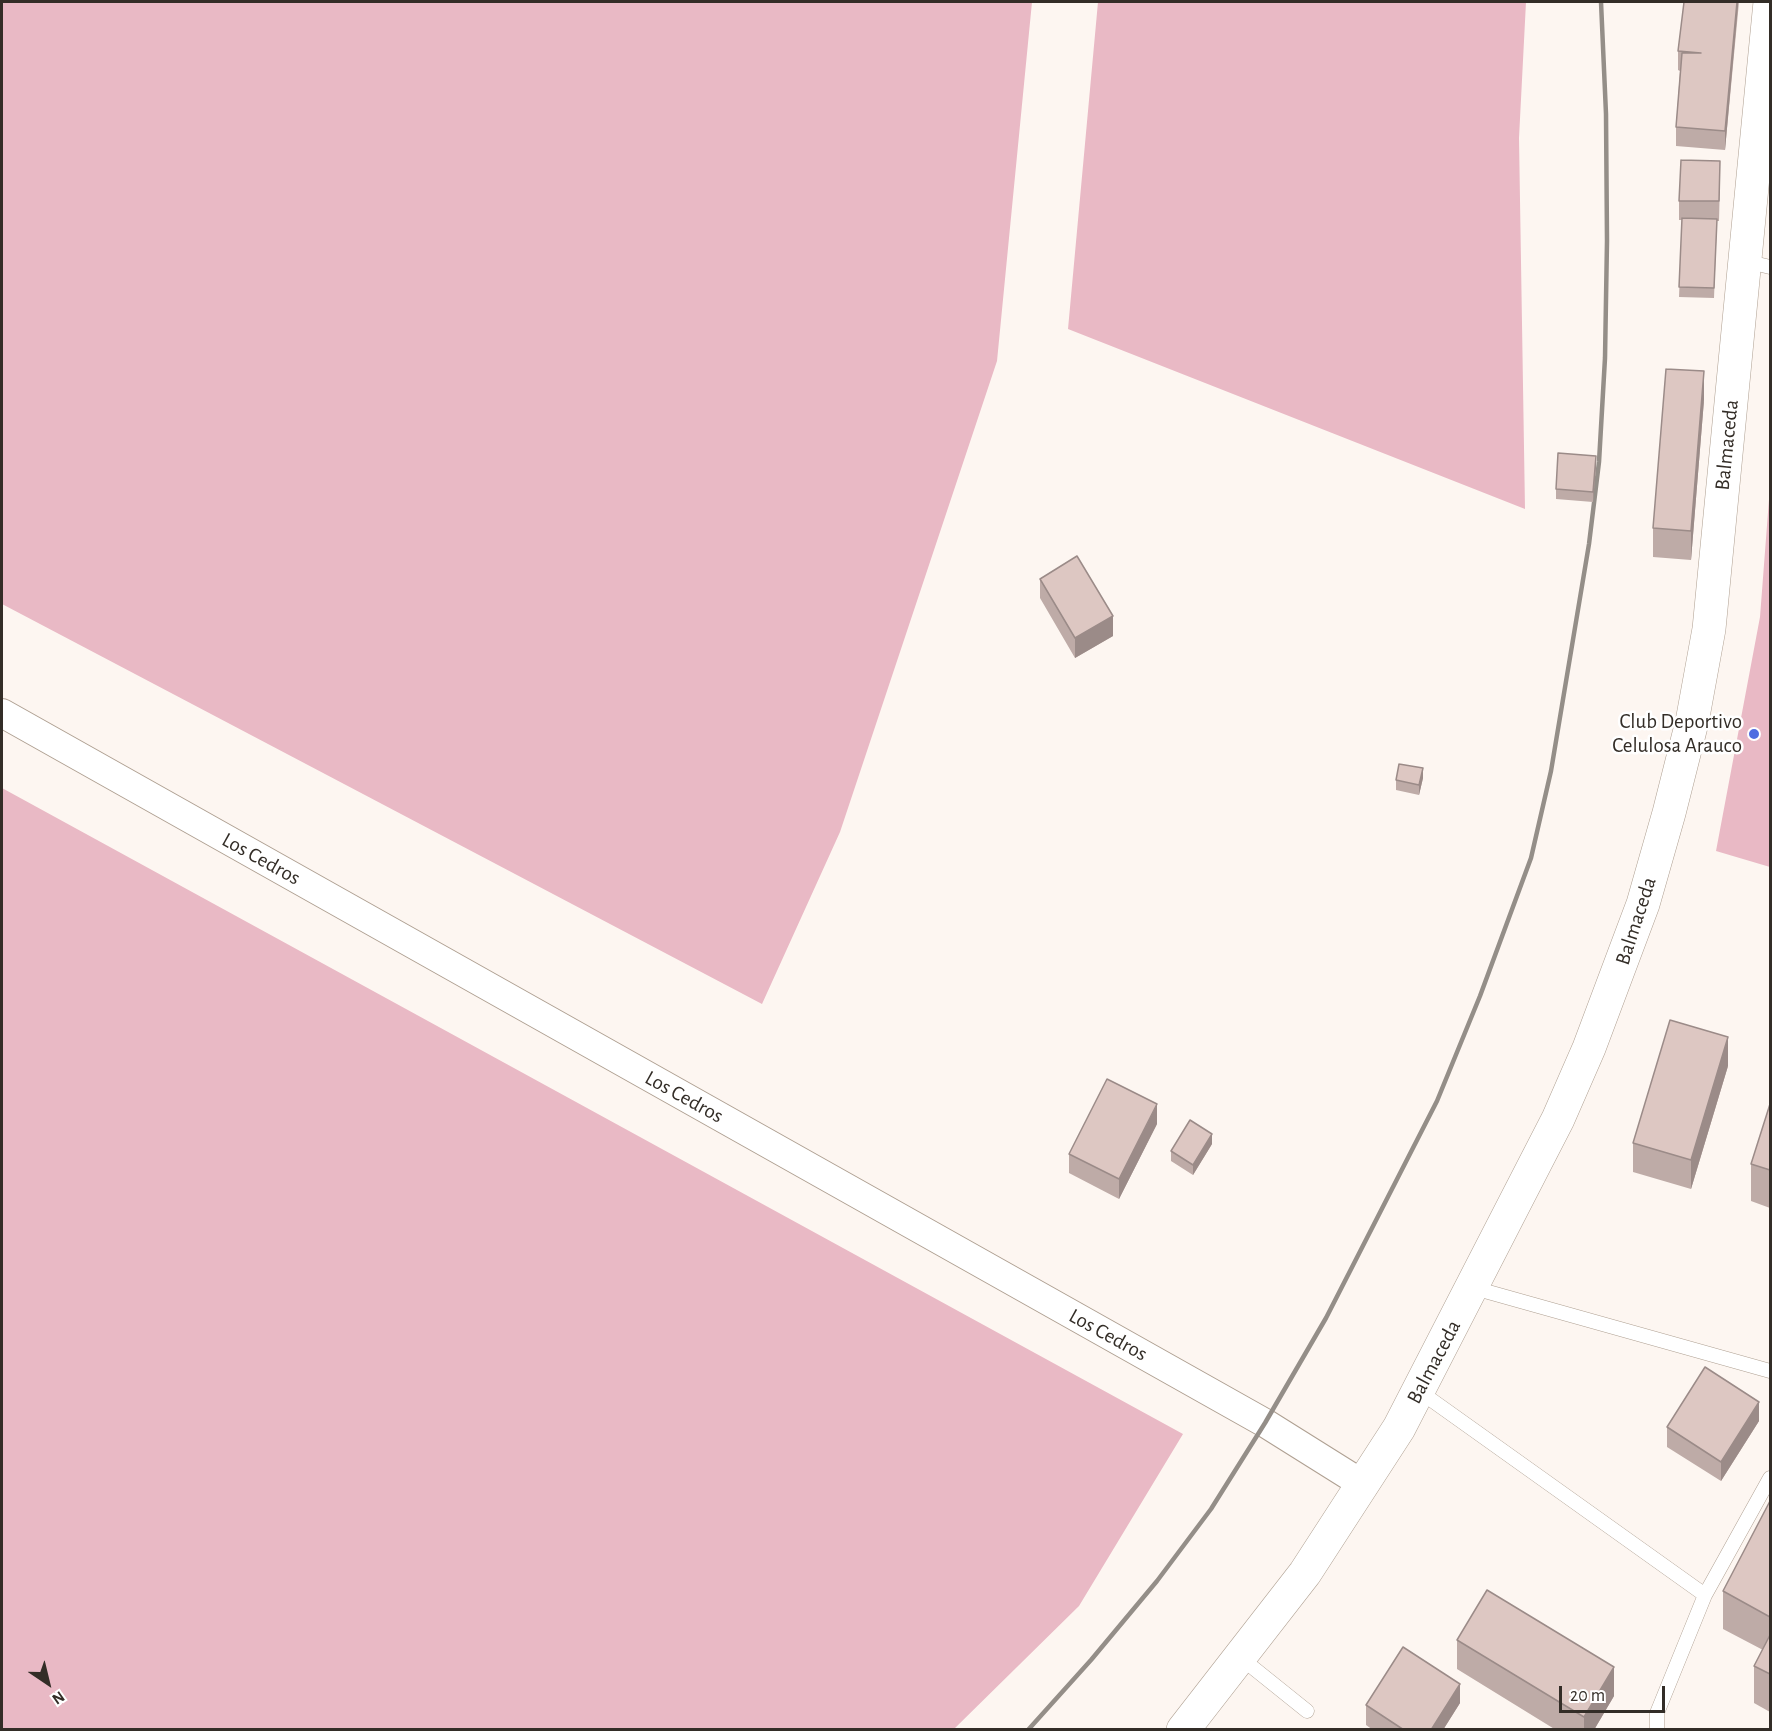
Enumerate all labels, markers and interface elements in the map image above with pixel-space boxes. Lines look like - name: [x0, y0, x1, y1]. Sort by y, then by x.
- street label: Balmaceda: [1710, 398, 1744, 492]
- place label: Club Deportivo Celulosa Arauco: [1612, 709, 1742, 759]
- marker: Club Deportivo Celulosa Arauco: [1747, 727, 1761, 741]
- street label: Los Cedros: [217, 827, 305, 891]
- street label: Balmaceda: [1610, 874, 1662, 968]
- street label: Los Cedros: [640, 1065, 728, 1129]
- street label: Los Cedros: [1064, 1303, 1152, 1367]
- street label: Balmaceda: [1402, 1316, 1466, 1408]
- north arrow: [18, 1653, 78, 1713]
- scale bar: [1562, 1674, 1668, 1712]
- text: 20 m: [1570, 1687, 1605, 1705]
- text: N: [49, 1688, 67, 1707]

